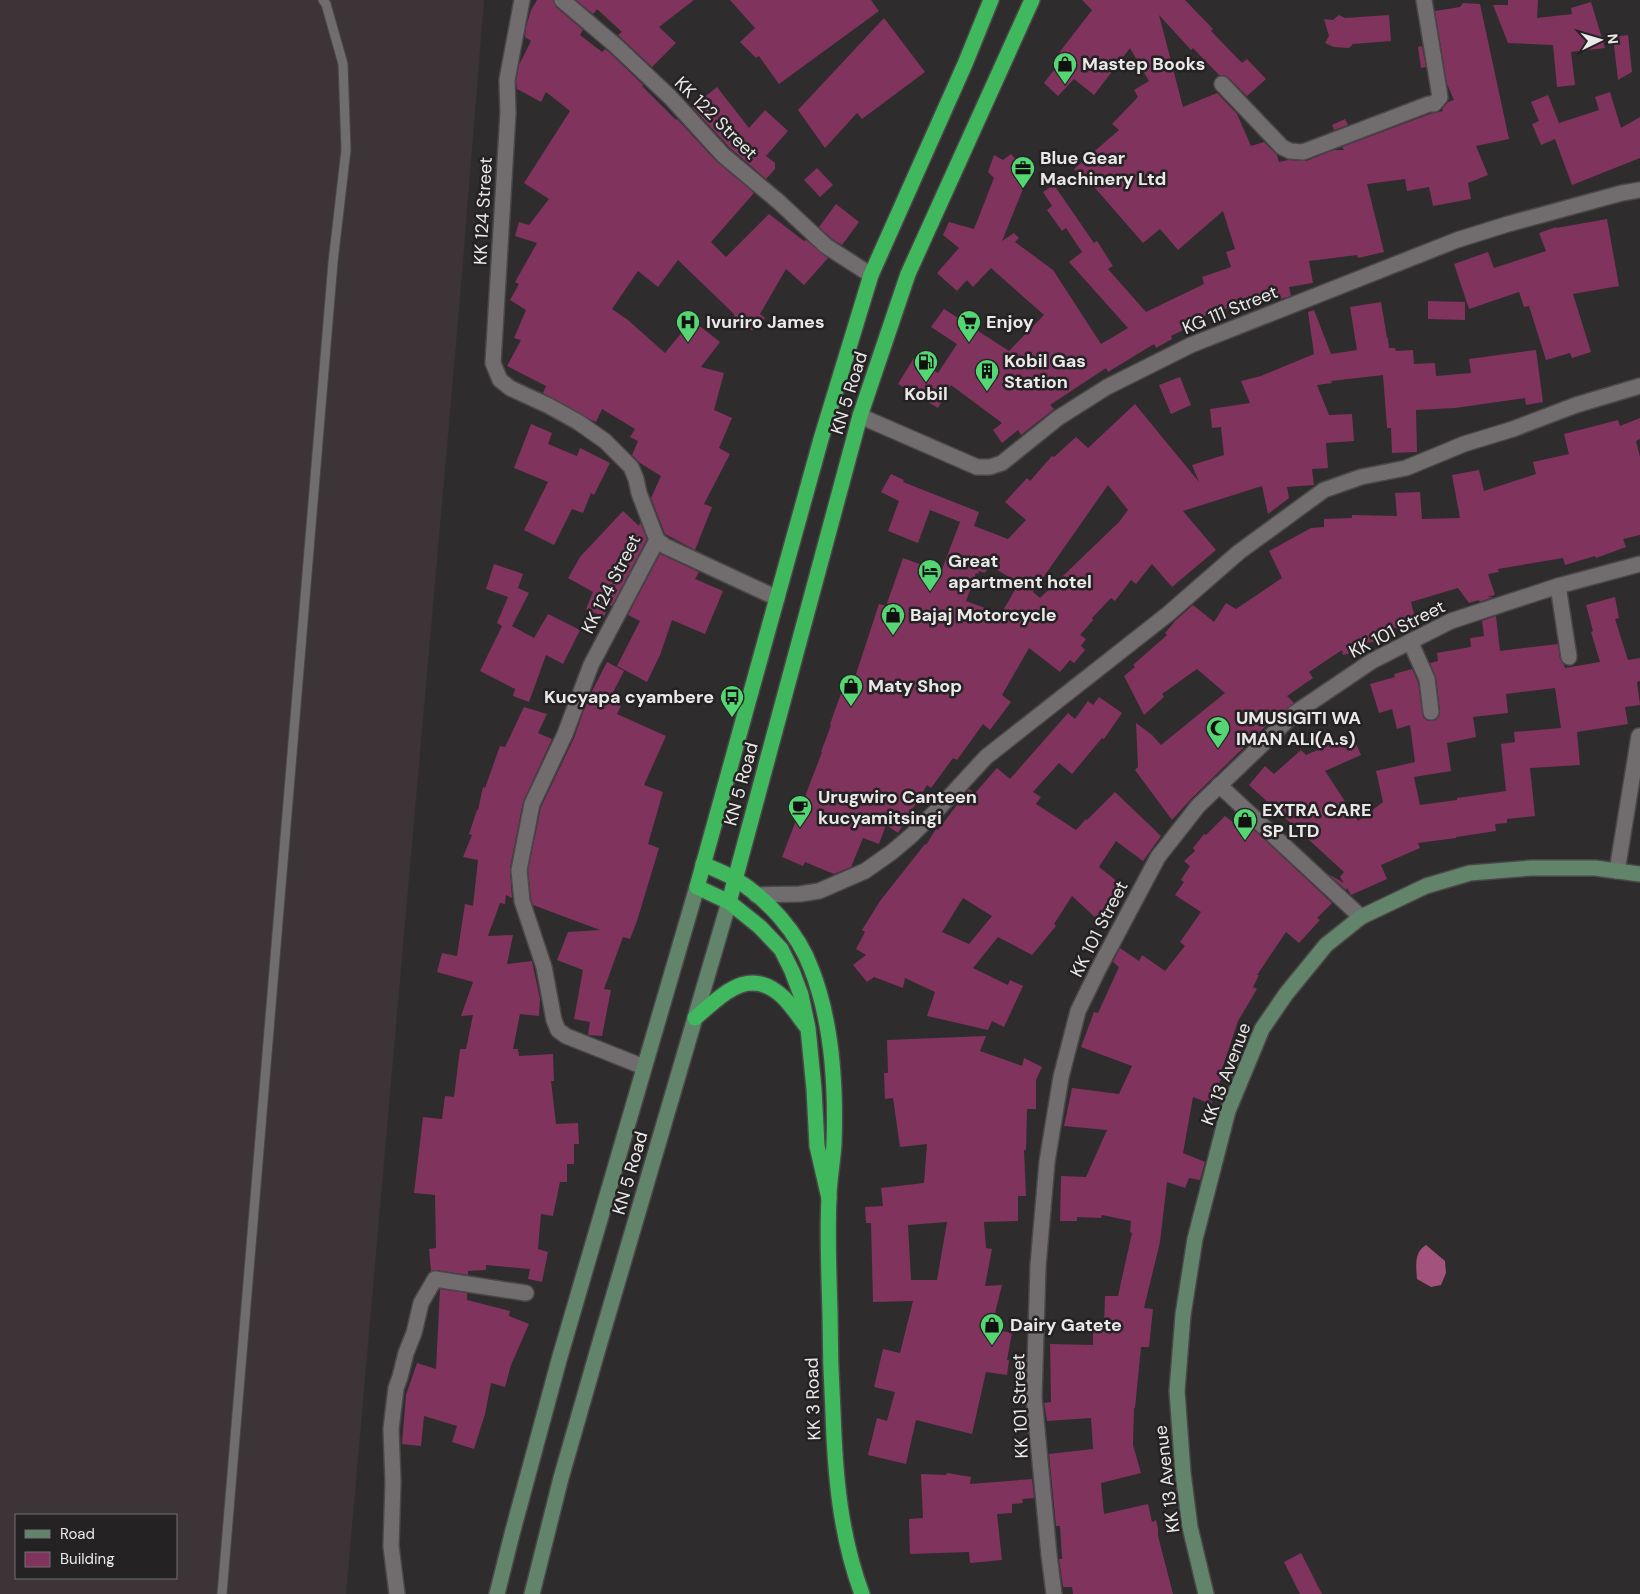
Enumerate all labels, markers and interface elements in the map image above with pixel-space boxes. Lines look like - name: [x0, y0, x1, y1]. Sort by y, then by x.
- north arrow: [1575, 15, 1625, 65]
- text: N: [1604, 33, 1622, 45]
- shop icon: Mastep Books: [1052, 51, 1078, 85]
- place label: Mastep Books: [1082, 52, 1205, 76]
- street label: KK 122 Street: [669, 71, 763, 165]
- place label: Blue Gear Machinery Ltd: [1040, 146, 1166, 191]
- office icon: Blue Gear Machinery Ltd: [1010, 155, 1036, 189]
- street label: KK 124 Street: [468, 156, 498, 266]
- street label: KG 111 Street: [1179, 280, 1281, 340]
- hospital icon: Ivuriro James: [675, 309, 701, 343]
- supermarket icon: Enjoy: [956, 309, 982, 343]
- place label: Ivuriro James: [706, 310, 825, 334]
- place label: Enjoy: [986, 310, 1034, 334]
- street label: KN 5 Road: [825, 349, 873, 437]
- fuel station icon: Kobil: [913, 349, 939, 383]
- place label: Kobil Gas Station: [1004, 349, 1086, 394]
- building icon: Kobil Gas Station: [974, 358, 1000, 392]
- place label: Kobil: [904, 382, 948, 406]
- street label: KK 124 Street: [576, 530, 646, 638]
- place label: Great apartment hotel: [948, 549, 1092, 594]
- hotel icon: Great apartment hotel: [917, 558, 943, 592]
- street label: KK 101 Street: [1345, 594, 1449, 664]
- shop icon: Bajaj Motorcycle: [880, 602, 906, 636]
- place label: Bajaj Motorcycle: [910, 603, 1057, 627]
- shop icon: Maty Shop: [838, 673, 864, 707]
- place label: Maty Shop: [868, 674, 962, 698]
- bus stop icon: Kucyapa cyambere: [719, 684, 745, 718]
- place label: Kucyapa cyambere: [544, 685, 714, 709]
- place label: UMUSIGITI WA IMAN ALI(A.s): [1236, 706, 1361, 751]
- mosque icon: UMUSIGITI WA IMAN ALI(A.s): [1205, 715, 1231, 749]
- street label: KN 5 Road: [718, 740, 764, 828]
- place label: Urugwiro Canteen kucyamitsingi: [818, 785, 977, 830]
- cafe icon: Urugwiro Canteen kucyamitsingi: [787, 794, 813, 828]
- place label: EXTRA CARE SP LTD: [1262, 798, 1371, 843]
- shop icon: EXTRA CARE SP LTD: [1232, 807, 1258, 841]
- street label: KK 101 Street: [1064, 877, 1134, 981]
- street label: KK 13 Avenue: [1195, 1019, 1257, 1129]
- street label: KN 5 Road: [607, 1129, 653, 1217]
- shop icon: Dairy Gatete: [979, 1312, 1005, 1346]
- place label: Dairy Gatete: [1010, 1313, 1122, 1337]
- street label: KK 101 Street: [1006, 1353, 1034, 1459]
- street label: KK 3 Road: [800, 1357, 826, 1441]
- street label: KK 13 Avenue: [1149, 1424, 1185, 1534]
- legend: [15, 1514, 178, 1579]
- text: Road: [60, 1524, 95, 1544]
- text: Building: [60, 1549, 115, 1569]

